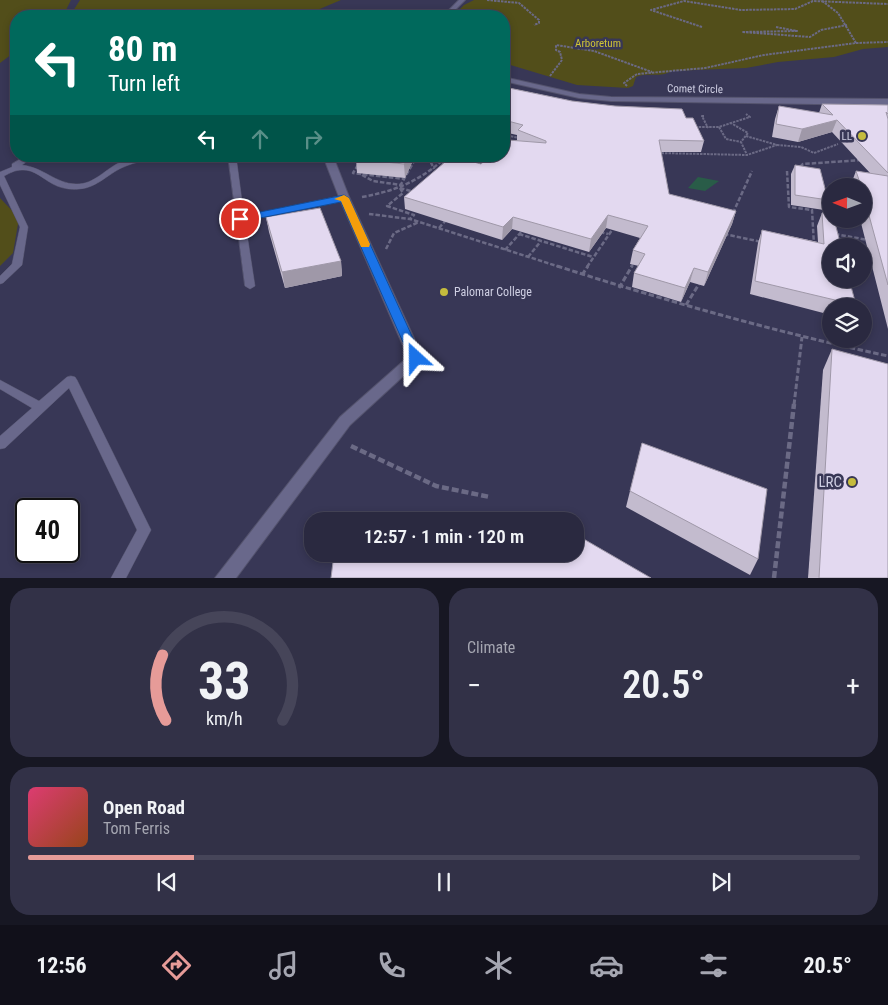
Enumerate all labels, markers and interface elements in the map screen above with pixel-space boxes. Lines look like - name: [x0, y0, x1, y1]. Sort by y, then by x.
- text: 80 m: [108, 29, 177, 70]
- icon: left: [25, 30, 90, 95]
- park label: Arboretum: [575, 37, 621, 50]
- text: Turn left: [108, 71, 180, 96]
- street label: Comet Circle: [667, 82, 723, 96]
- icon: left: [193, 125, 221, 153]
- icon: ahead: [246, 125, 274, 153]
- icon: right: [299, 125, 327, 153]
- place label: LL: [842, 130, 852, 143]
- marker: LL: [856, 130, 868, 142]
- north arrow: [822, 178, 872, 228]
- map controls: [822, 178, 872, 348]
- pin: [219, 198, 261, 240]
- icon: arrive: [226, 205, 254, 233]
- button: sound: [822, 238, 872, 288]
- place label: Palomar College: [454, 285, 532, 299]
- marker: Palomar College: [438, 286, 450, 298]
- button: layers: [822, 298, 872, 348]
- position arrow: [389, 331, 441, 383]
- place label: LRC: [818, 473, 842, 491]
- marker: LRC: [846, 476, 858, 488]
- speed limit sign: 40: [15, 498, 80, 563]
- text: 12:57 · 1 min · 120 m: [364, 525, 524, 548]
- text: Climate: [467, 638, 515, 657]
- text: 33: [198, 651, 251, 712]
- text: 20.5°: [622, 663, 705, 707]
- text: −: [467, 669, 481, 702]
- text: +: [846, 669, 860, 702]
- text: km/h: [206, 708, 243, 729]
- text: Open Road: [103, 796, 185, 819]
- text: Tom Ferris: [103, 819, 170, 838]
- icon: previous: [153, 868, 181, 896]
- icon: pause: [430, 868, 458, 896]
- icon: next: [707, 868, 735, 896]
- icon: directions: [159, 948, 194, 983]
- icon: music: [266, 948, 301, 983]
- icon: phone: [374, 948, 409, 983]
- icon: climate: [481, 948, 516, 983]
- icon: car: [589, 948, 624, 983]
- icon: filters: [696, 948, 731, 983]
- text: 12:56: [36, 953, 87, 978]
- text: 20.5°: [803, 953, 852, 978]

